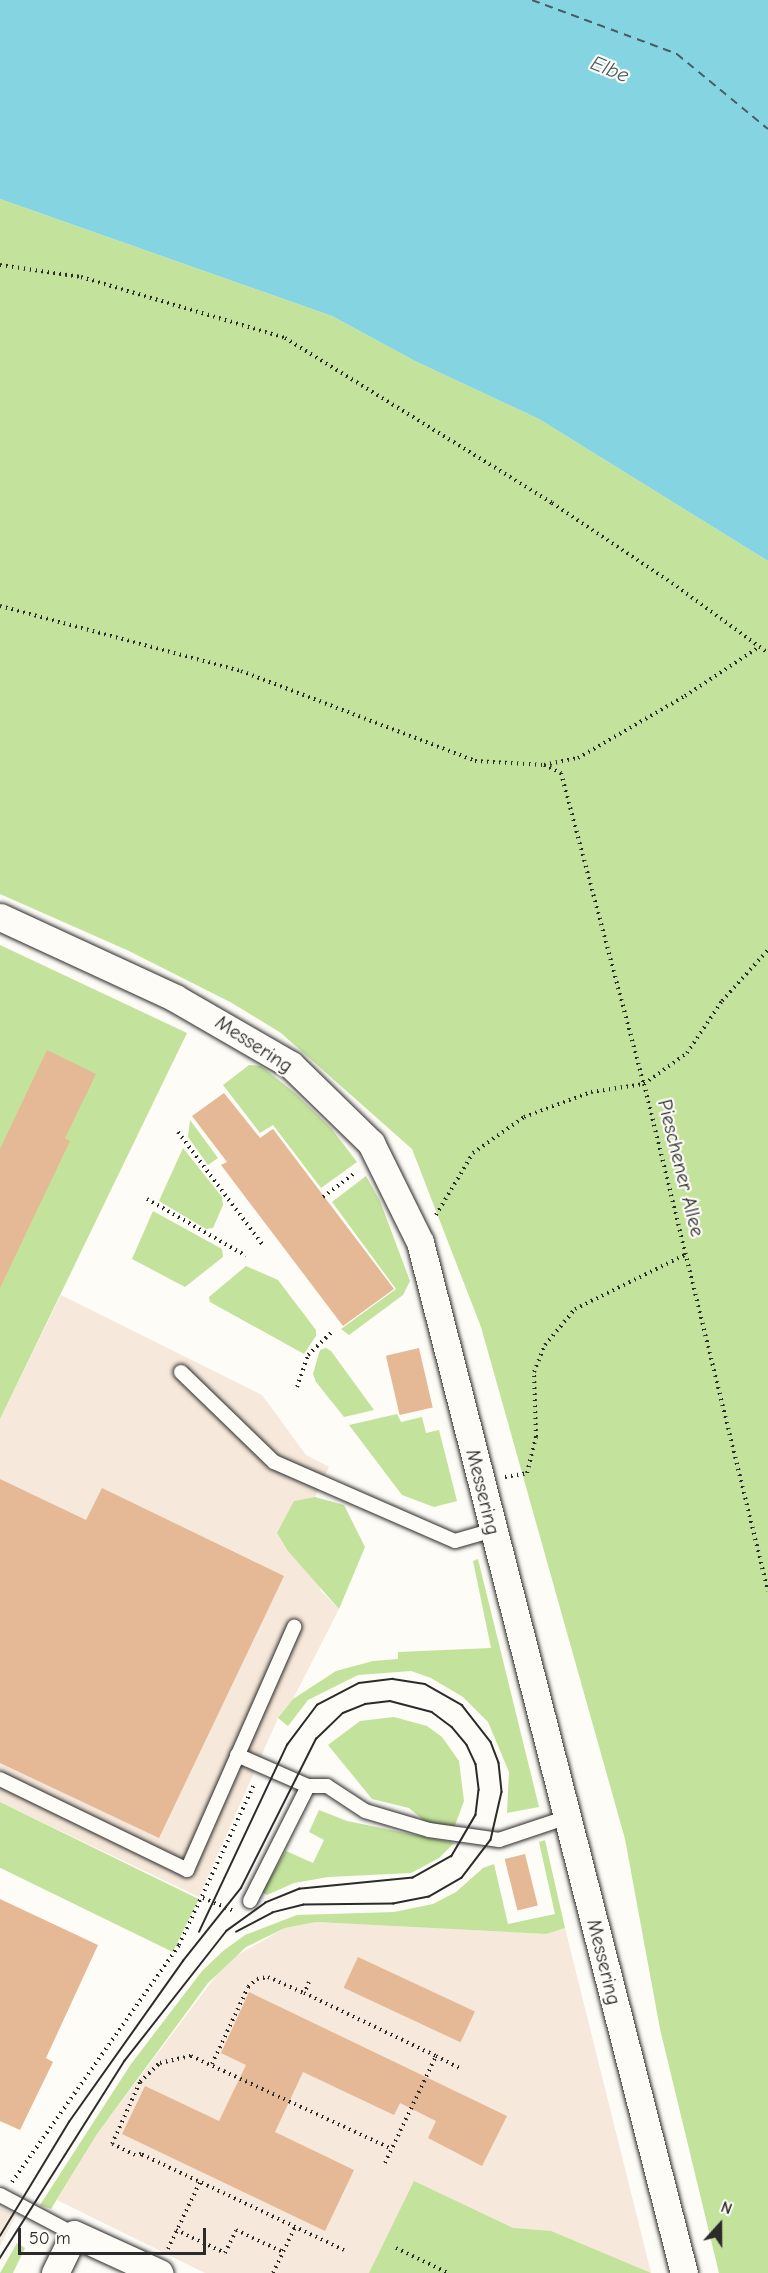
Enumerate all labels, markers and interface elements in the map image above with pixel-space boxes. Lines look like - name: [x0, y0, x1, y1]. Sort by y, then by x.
- water label: Elbe: [587, 50, 633, 88]
- street label: Messering: [211, 1010, 297, 1078]
- street label: Pieschener Allee: [652, 1097, 710, 1239]
- street label: Messering: [461, 1447, 505, 1537]
- street label: Messering: [582, 1917, 626, 2007]
- north arrow: [690, 2195, 750, 2255]
- text: N: [718, 2198, 735, 2218]
- scale bar: [21, 2216, 208, 2254]
- text: 50 m: [29, 2228, 71, 2249]

